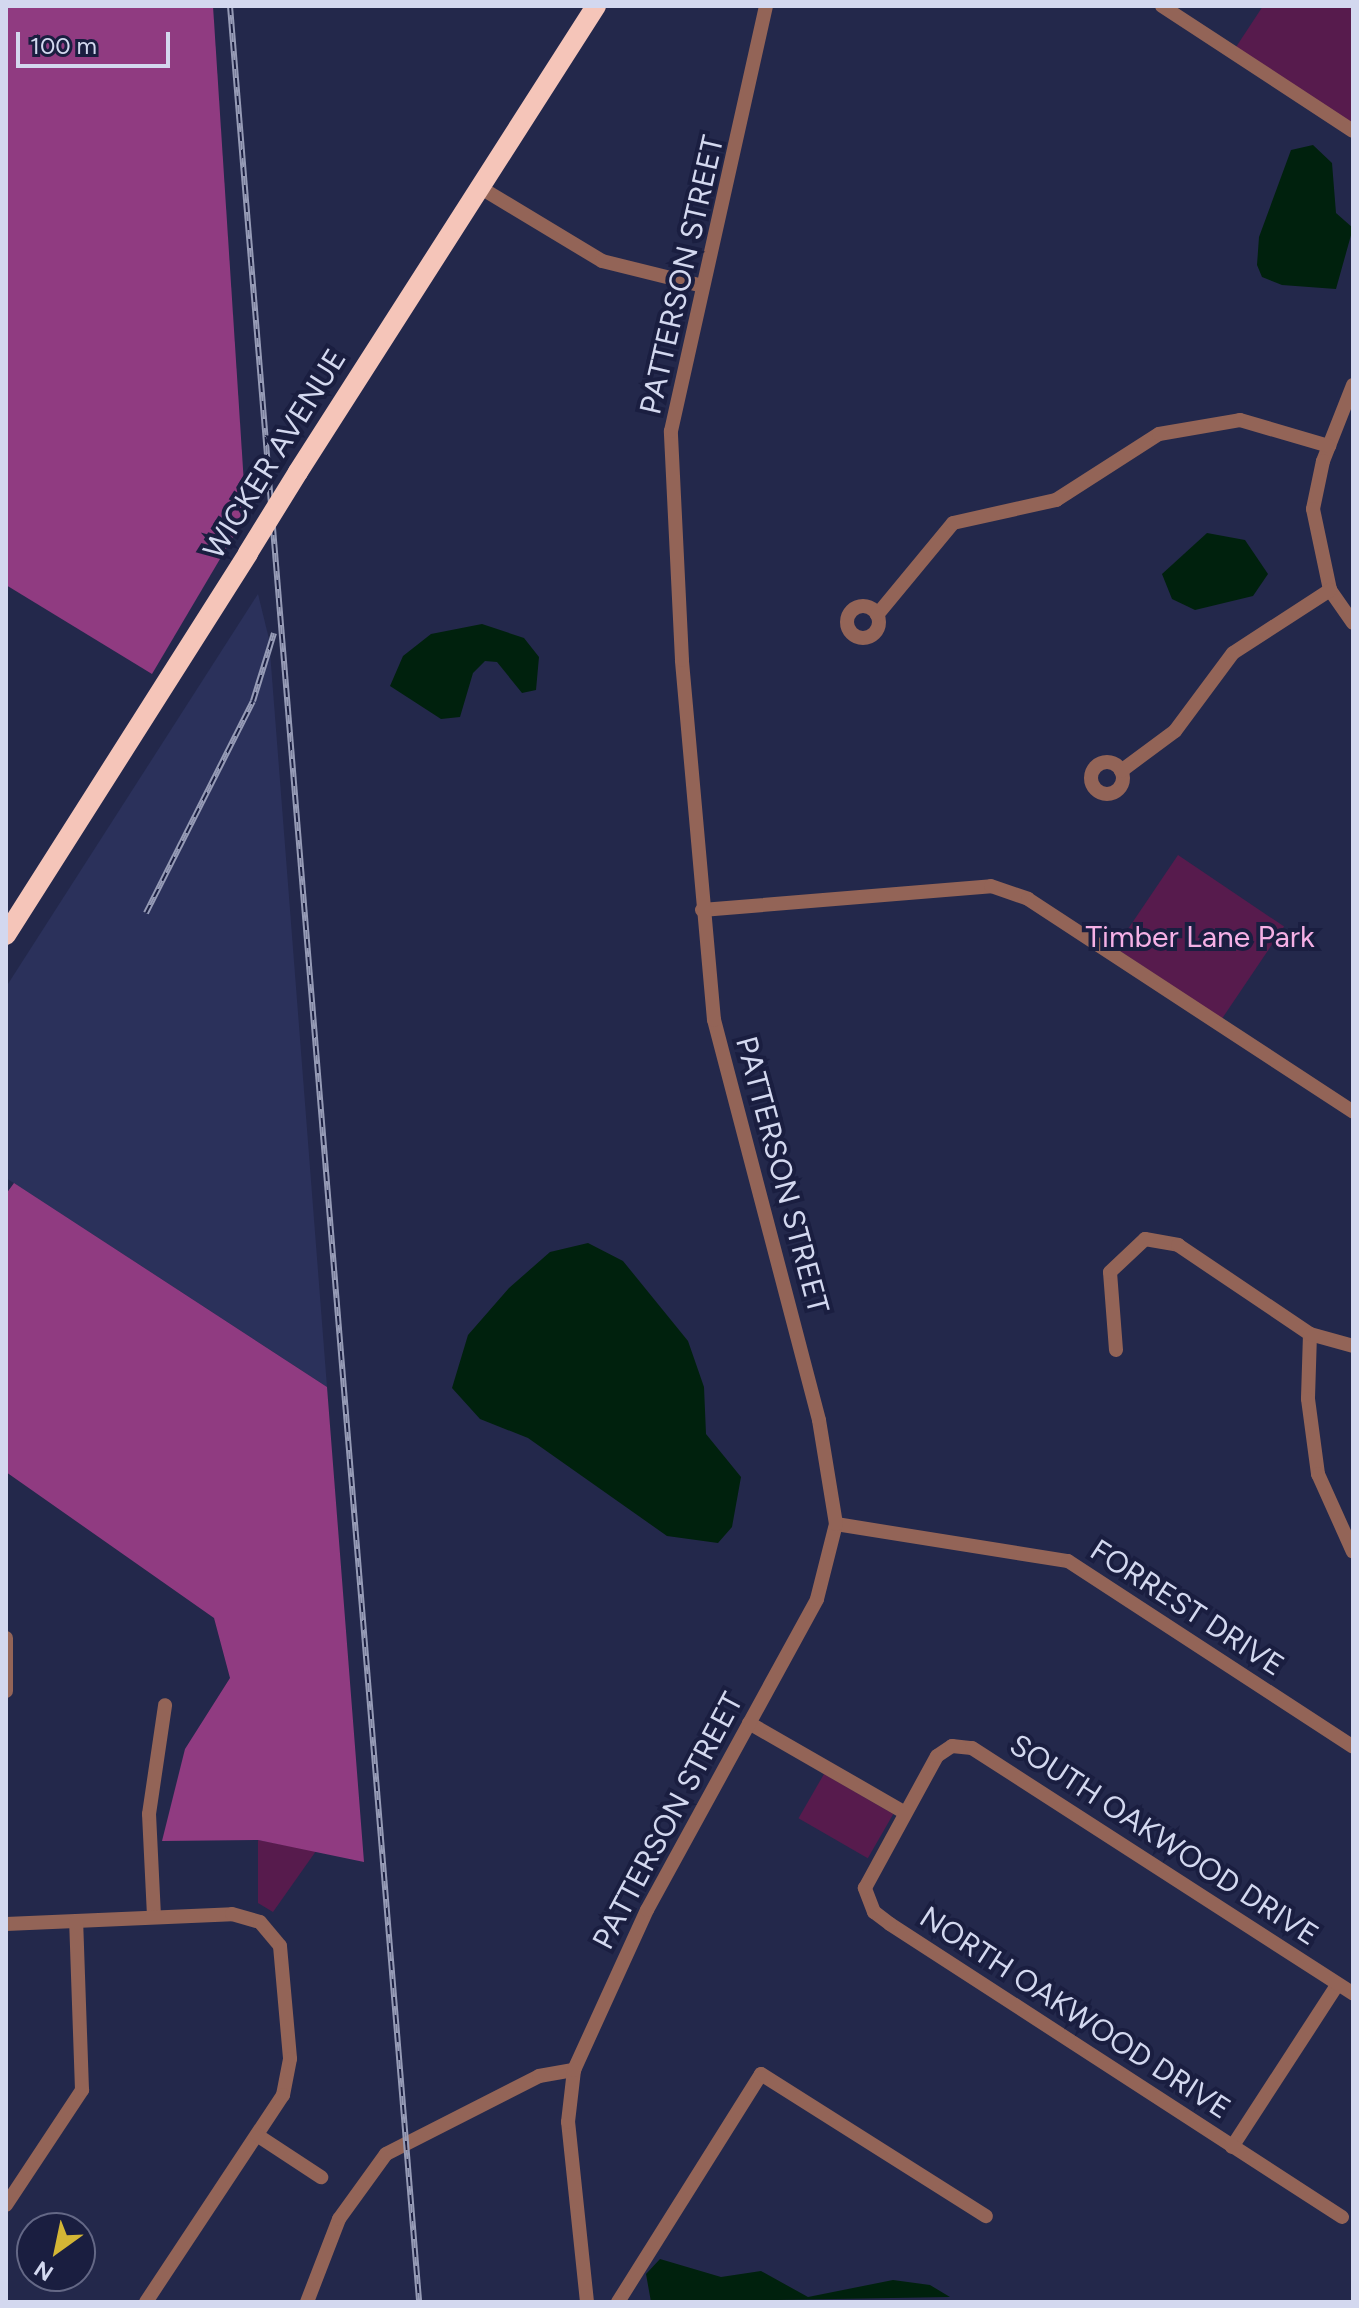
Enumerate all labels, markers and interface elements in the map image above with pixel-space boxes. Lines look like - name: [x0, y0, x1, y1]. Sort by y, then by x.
- scale bar: [20, 16, 174, 66]
- text: 100 m: [30, 31, 97, 60]
- street label: PATTERSON STREET: [632, 132, 732, 418]
- street label: WICKER AVENUE: [196, 342, 354, 566]
- park label: Timber Lane Park: [1085, 919, 1315, 955]
- street label: PATTERSON STREET: [728, 1033, 836, 1317]
- street label: FORREST DRIVE: [1084, 1532, 1290, 1684]
- street label: PATTERSON STREET: [585, 1687, 751, 1955]
- street label: SOUTH OAKWOOD DRIVE: [1003, 1727, 1325, 1953]
- street label: NORTH OAKWOOD DRIVE: [913, 1899, 1237, 2127]
- north arrow: [16, 2212, 96, 2292]
- text: N: [29, 2255, 58, 2287]

